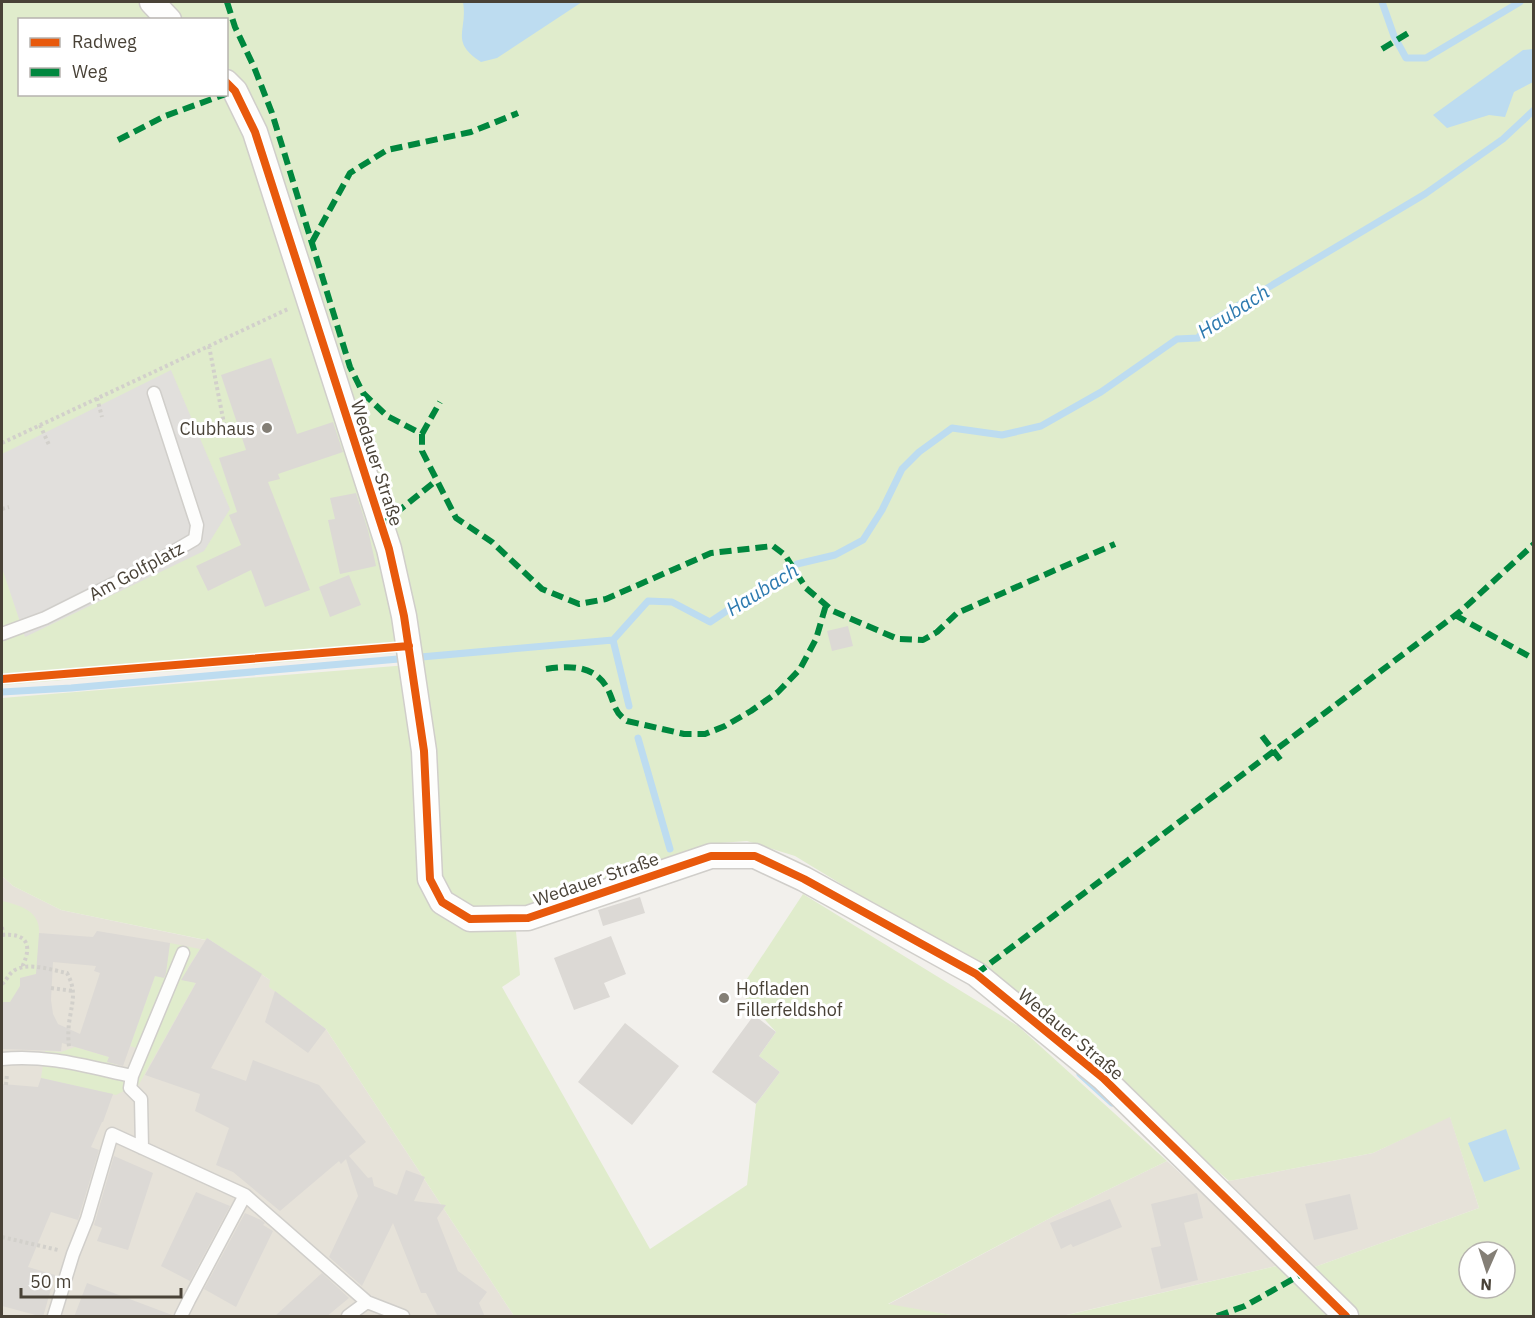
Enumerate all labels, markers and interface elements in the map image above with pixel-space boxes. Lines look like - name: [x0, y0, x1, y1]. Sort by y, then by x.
- legend: [18, 18, 228, 96]
- text: Radweg: [72, 30, 137, 53]
- text: Weg: [72, 60, 108, 83]
- water label: Haubach: [1192, 278, 1274, 344]
- street label: Wedauer Straße: [346, 397, 408, 529]
- place label: Clubhaus: [179, 417, 255, 440]
- marker: Clubhaus: [260, 421, 274, 435]
- street label: Am Golfplatz: [84, 536, 188, 606]
- water label: Haubach: [721, 556, 803, 622]
- street label: Wedauer Straße: [530, 847, 662, 911]
- place label: Hofladen Fillerfeldshof: [736, 977, 843, 1021]
- street label: Wedauer Straße: [1013, 983, 1129, 1085]
- marker: Hofladen Fillerfeldshof: [717, 991, 731, 1005]
- north arrow: [1457, 1240, 1517, 1300]
- scale bar: [21, 1261, 182, 1299]
- text: 50 m: [30, 1270, 72, 1293]
- text: N: [1480, 1275, 1493, 1295]

